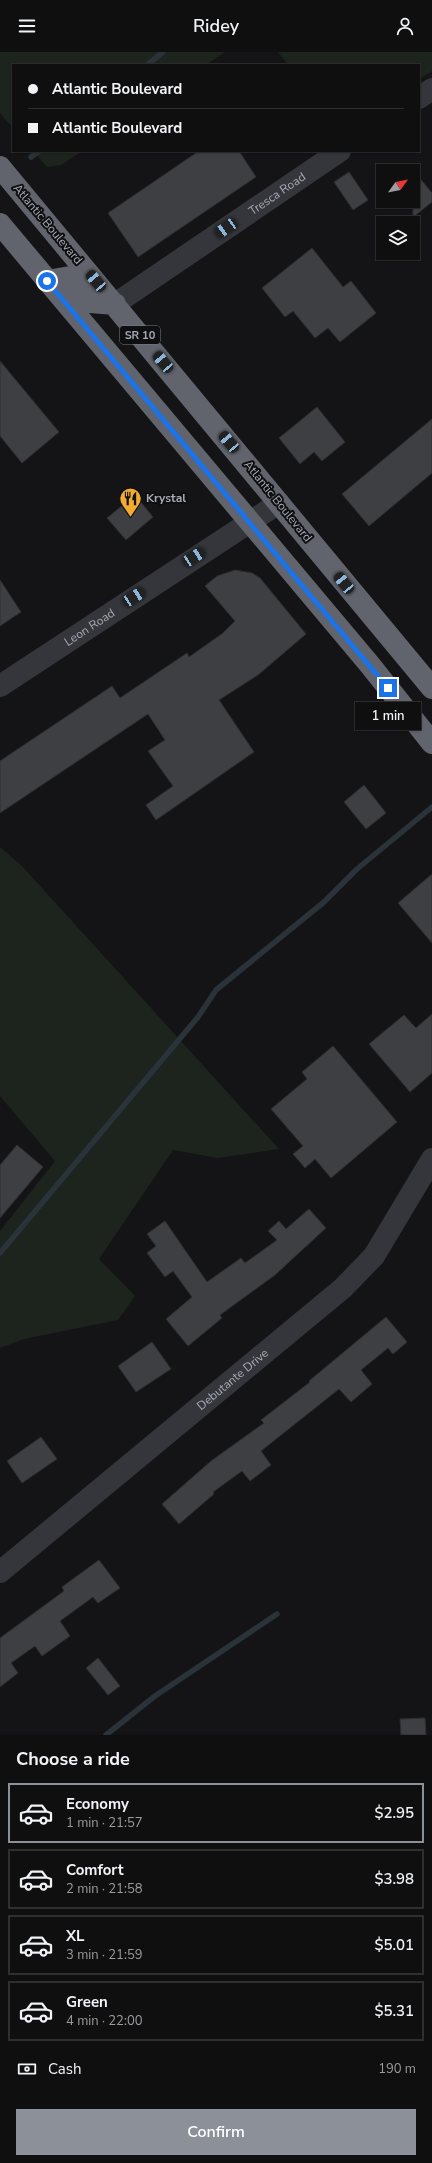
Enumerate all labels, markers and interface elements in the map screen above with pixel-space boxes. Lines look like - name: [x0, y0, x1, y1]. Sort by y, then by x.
- text: Ridey: [193, 14, 239, 38]
- icon: menu: [16, 15, 38, 37]
- icon: person: [394, 15, 416, 37]
- text: Atlantic Boulevard: [52, 79, 182, 99]
- text: Atlantic Boulevard: [52, 118, 182, 138]
- north arrow: [376, 164, 420, 208]
- map controls: [376, 164, 420, 260]
- street label: Tresca Road: [245, 169, 309, 219]
- street label: Atlantic Boulevard: [10, 181, 86, 267]
- car: [213, 216, 239, 240]
- button: layers: [376, 216, 420, 260]
- car: [84, 268, 108, 294]
- route start: [38, 272, 56, 290]
- road number: SR 10: [120, 326, 160, 344]
- car: [151, 349, 175, 375]
- car: [217, 429, 241, 455]
- street label: Atlantic Boulevard: [240, 457, 316, 545]
- restaurant icon: Krystal: [117, 485, 143, 518]
- place label: Krystal: [146, 490, 186, 506]
- car: [181, 545, 207, 569]
- car: [332, 570, 356, 596]
- car: [121, 585, 147, 609]
- street label: Leon Road: [61, 605, 118, 650]
- route end: [379, 679, 397, 697]
- callout: 1 min: [355, 702, 421, 730]
- text: 1 min: [371, 707, 405, 725]
- street label: Debutante Drive: [193, 1345, 272, 1414]
- text: Choose a ride: [16, 1747, 130, 1771]
- text: Economy: [66, 1794, 129, 1814]
- icon: car: [18, 1795, 54, 1831]
- text: $2.95: [374, 1803, 414, 1823]
- text: 1 min · 21:57: [66, 1814, 142, 1832]
- text: Comfort: [66, 1860, 123, 1880]
- icon: car: [18, 1861, 54, 1897]
- text: $3.98: [374, 1869, 414, 1889]
- text: 2 min · 21:58: [66, 1880, 142, 1898]
- text: XL: [66, 1926, 85, 1946]
- icon: car: [18, 1927, 54, 1963]
- text: $5.01: [374, 1935, 414, 1955]
- text: 3 min · 21:59: [66, 1946, 142, 1964]
- text: Green: [66, 1992, 108, 2012]
- icon: car: [18, 1993, 54, 2029]
- text: $5.31: [374, 2001, 414, 2021]
- text: 4 min · 22:00: [66, 2012, 142, 2030]
- icon: cash: [16, 2058, 38, 2080]
- text: Cash: [48, 2059, 82, 2079]
- text: 190 m: [378, 2060, 416, 2078]
- button: Confirm: [16, 2109, 416, 2155]

